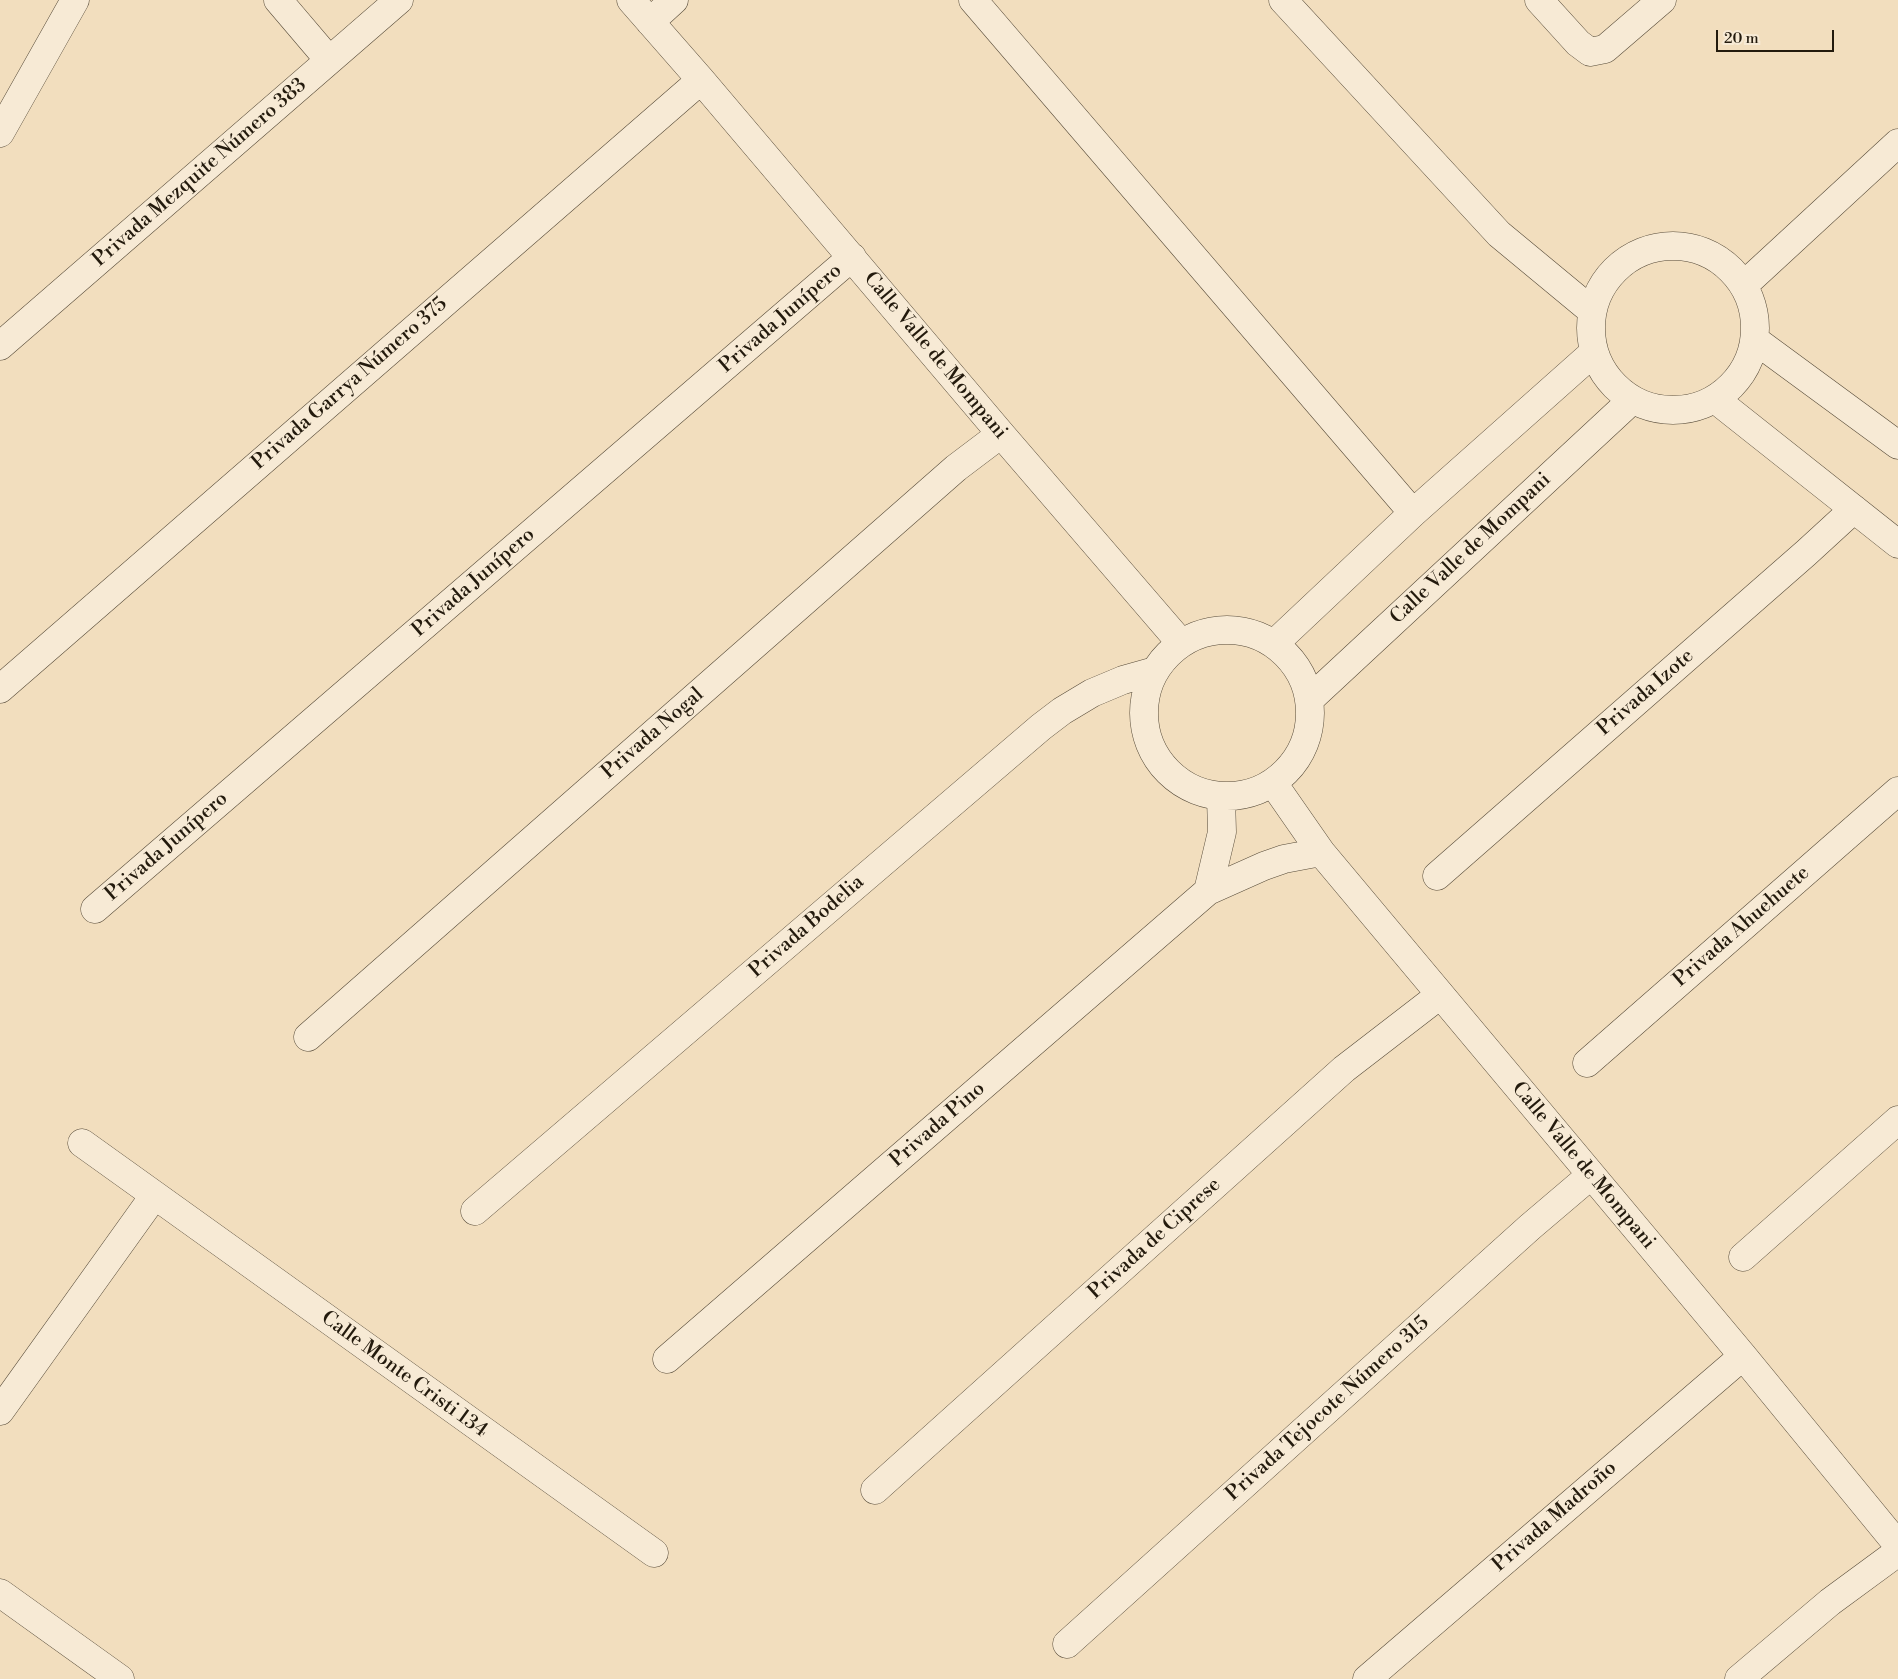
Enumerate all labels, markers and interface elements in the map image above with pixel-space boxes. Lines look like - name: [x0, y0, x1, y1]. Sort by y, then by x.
- scale bar: [1718, 20, 1836, 52]
- text: 20 m: [1724, 29, 1759, 48]
- street label: Privada Mezquite Número 383: [88, 74, 312, 272]
- street label: Privada Junípero: [715, 259, 847, 379]
- street label: Calle Valle de Mompani: [858, 268, 1012, 444]
- street label: Privada Garrya Número 375: [247, 293, 453, 475]
- street label: Calle Valle de Mompani: [1386, 468, 1556, 630]
- street label: Privada Junípero: [408, 523, 540, 643]
- street label: Privada Izote: [1593, 645, 1699, 741]
- street label: Privada Nogal: [597, 683, 709, 785]
- street label: Privada Junípero: [101, 787, 233, 907]
- street label: Privada Ahuehuete: [1669, 861, 1815, 993]
- street label: Privada Bodelia: [745, 871, 869, 983]
- street label: Privada Pino: [885, 1077, 991, 1173]
- street label: Calle Valle de Mompani: [1506, 1078, 1660, 1254]
- street label: Privada de Ciprese: [1084, 1173, 1226, 1305]
- street label: Calle Monte Cristi 134: [316, 1307, 492, 1443]
- street label: Privada Tejocote Número 315: [1221, 1311, 1435, 1507]
- street label: Privada Madroño: [1488, 1456, 1622, 1578]

